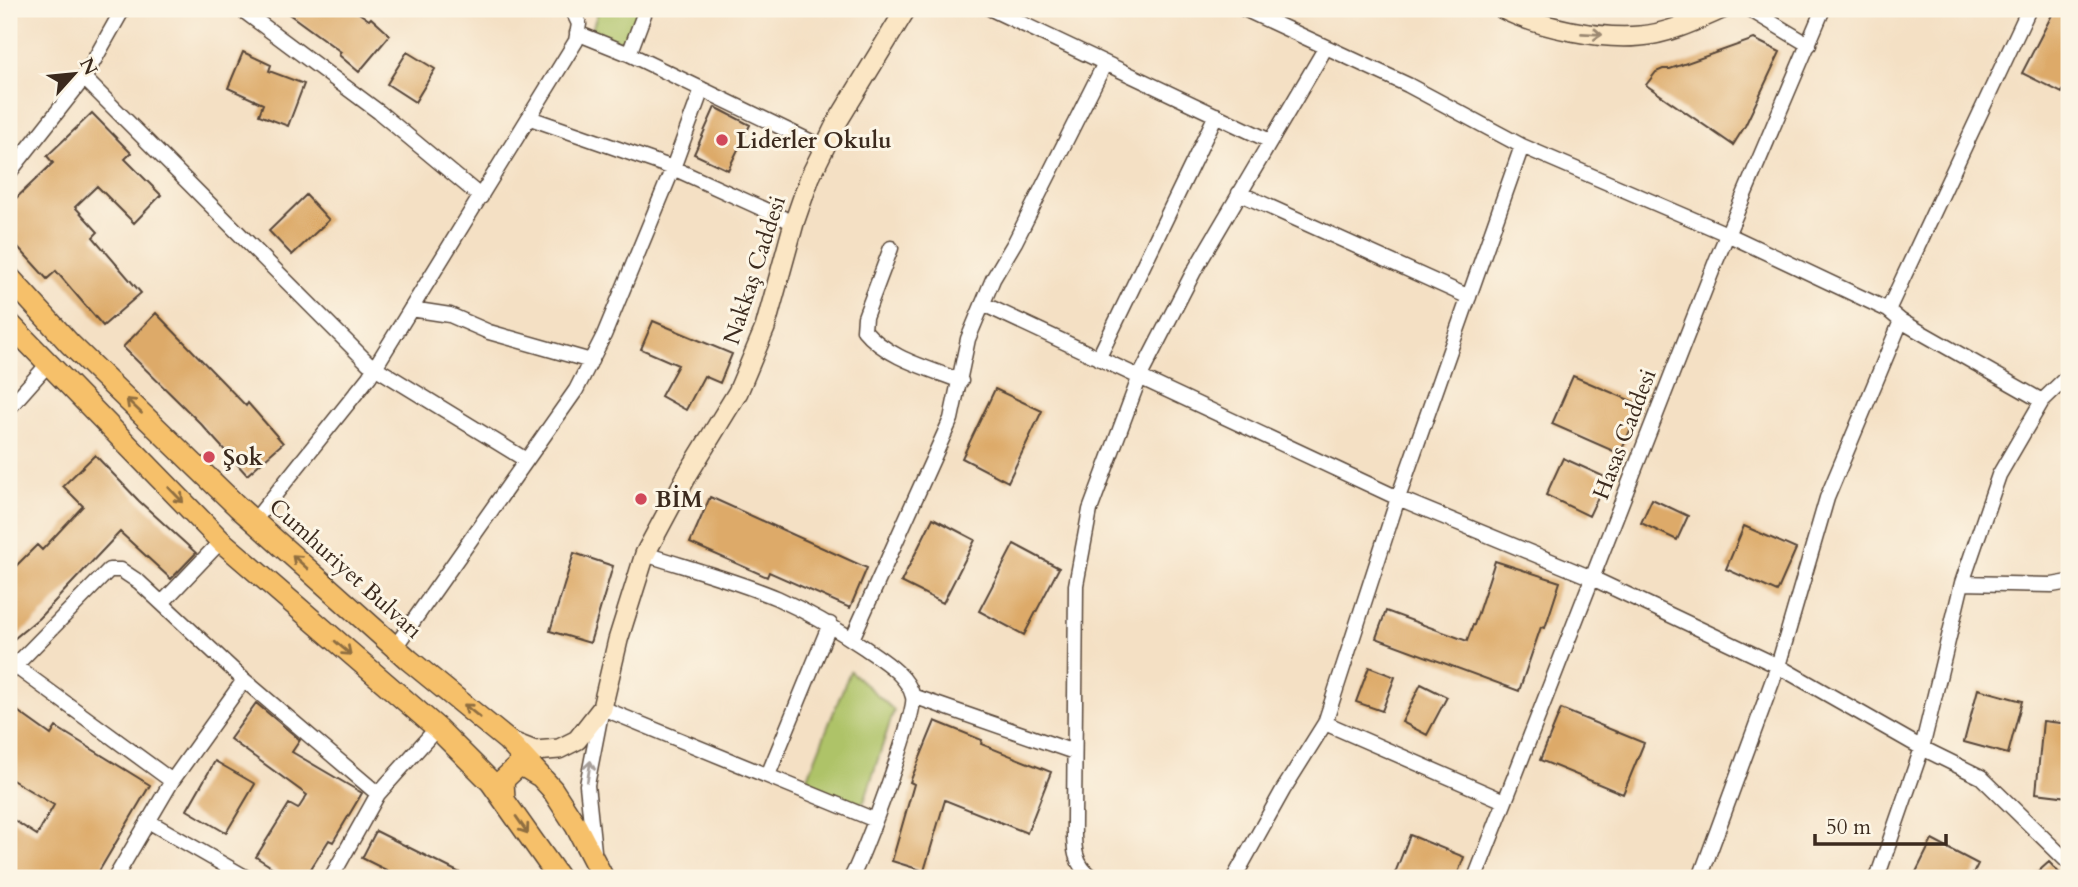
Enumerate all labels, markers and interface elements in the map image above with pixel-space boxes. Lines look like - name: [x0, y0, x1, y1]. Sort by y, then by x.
- one-way arrow: [1580, 27, 1603, 40]
- north arrow: [38, 38, 108, 108]
- text: N: [73, 53, 104, 80]
- place label: Liderler Okulu: [736, 125, 892, 156]
- marker: Liderler Okulu: [714, 132, 730, 148]
- street label: Nakkaş Caddesi: [716, 192, 793, 348]
- street label: Hasas Caddesi: [1585, 365, 1664, 504]
- one-way arrow: [126, 398, 143, 415]
- place label: Şok: [223, 442, 264, 473]
- marker: Şok: [201, 449, 217, 465]
- place label: BİM: [655, 484, 703, 515]
- one-way arrow: [167, 486, 184, 503]
- street label: Cumhuriyet Bulvarı: [262, 491, 429, 646]
- marker: BİM: [633, 491, 649, 507]
- one-way arrow: [291, 554, 309, 570]
- one-way arrow: [334, 640, 352, 656]
- one-way arrow: [463, 703, 481, 718]
- one-way arrow: [583, 761, 596, 783]
- scale bar: [1815, 803, 1947, 847]
- text: 50 m: [1826, 813, 1871, 842]
- one-way arrow: [514, 815, 529, 834]

